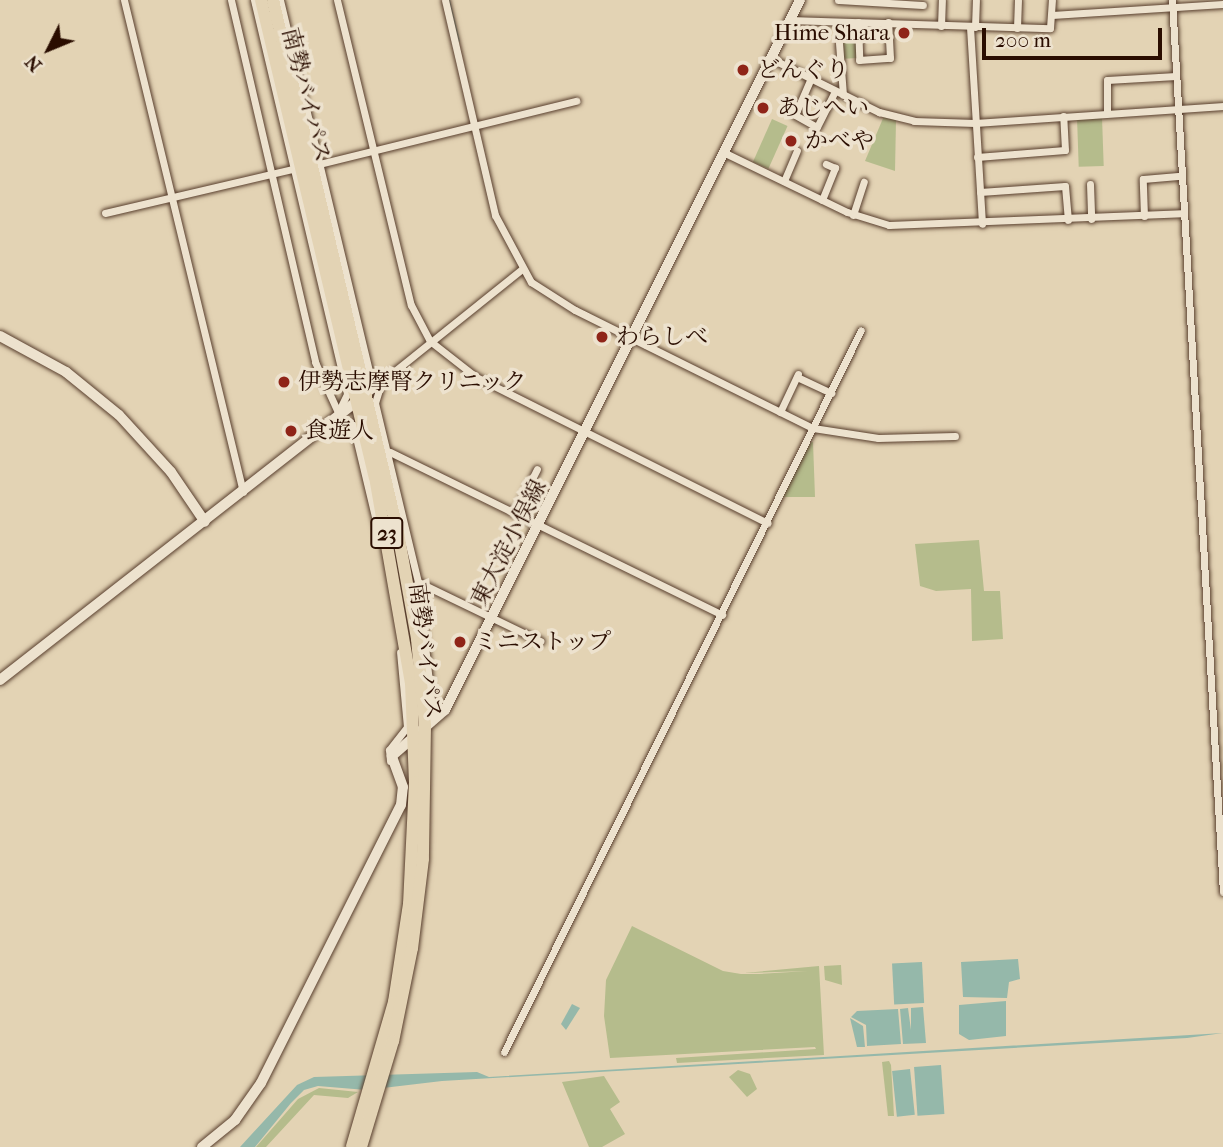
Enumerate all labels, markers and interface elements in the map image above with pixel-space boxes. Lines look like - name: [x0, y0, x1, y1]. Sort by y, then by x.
- north arrow: [14, 14, 84, 84]
- scale bar: [985, 14, 1165, 58]
- place label: Hime Shara: [774, 19, 890, 47]
- street label: 南勢バイパス: [276, 25, 336, 165]
- marker: Hime Shara: [896, 25, 912, 41]
- text: 200 m: [995, 28, 1051, 52]
- text: N: [21, 51, 47, 76]
- place label: どんぐり: [757, 56, 849, 84]
- marker: どんぐり: [735, 62, 751, 78]
- place label: あじへい: [777, 94, 869, 122]
- marker: あじへい: [755, 100, 771, 116]
- place label: かべや: [805, 127, 874, 155]
- marker: かべや: [783, 133, 799, 149]
- place label: わらしべ: [616, 323, 708, 351]
- marker: わらしべ: [594, 329, 610, 345]
- place label: 伊勢志摩腎クリニック: [298, 368, 528, 396]
- marker: 伊勢志摩腎クリニック: [276, 374, 292, 390]
- place label: 食遊人: [305, 417, 374, 445]
- marker: 食遊人: [283, 423, 299, 439]
- street label: 東大淀小俣線: [465, 475, 553, 611]
- road number: 23: [370, 516, 404, 550]
- street label: 南勢バイパス: [403, 581, 447, 721]
- place label: ミニストップ: [474, 628, 612, 656]
- marker: ミニストップ: [452, 634, 468, 650]

